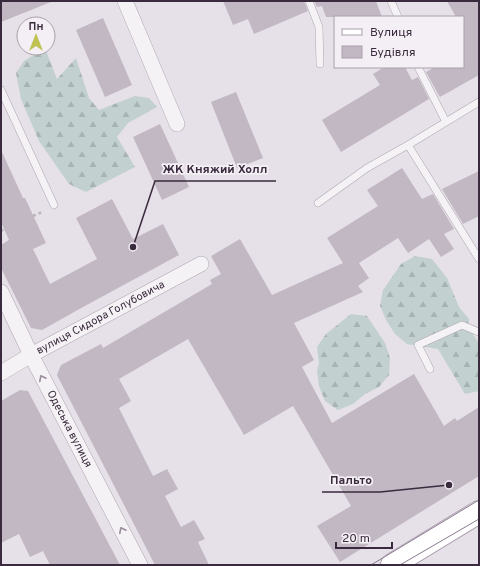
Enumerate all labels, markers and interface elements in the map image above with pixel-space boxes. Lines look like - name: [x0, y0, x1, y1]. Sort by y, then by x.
- north arrow: [16, 16, 56, 56]
- legend: [334, 16, 464, 68]
- text: Пн: [29, 20, 43, 34]
- text: Вулиця: [370, 25, 412, 41]
- text: Будівля: [370, 45, 416, 61]
- callout: ЖК Княжий Холл: [155, 157, 276, 181]
- text: ЖК Княжий Холл: [163, 162, 267, 178]
- street label: вулиця Сидора Голубовича: [34, 278, 168, 358]
- one-way arrow: [40, 375, 47, 382]
- street label: Одеська вулиця: [43, 388, 95, 470]
- callout: Пальто: [322, 468, 380, 492]
- text: Пальто: [330, 473, 372, 489]
- scale bar: [336, 524, 392, 550]
- one-way arrow: [119, 527, 127, 535]
- text: 20 m: [342, 531, 370, 547]

